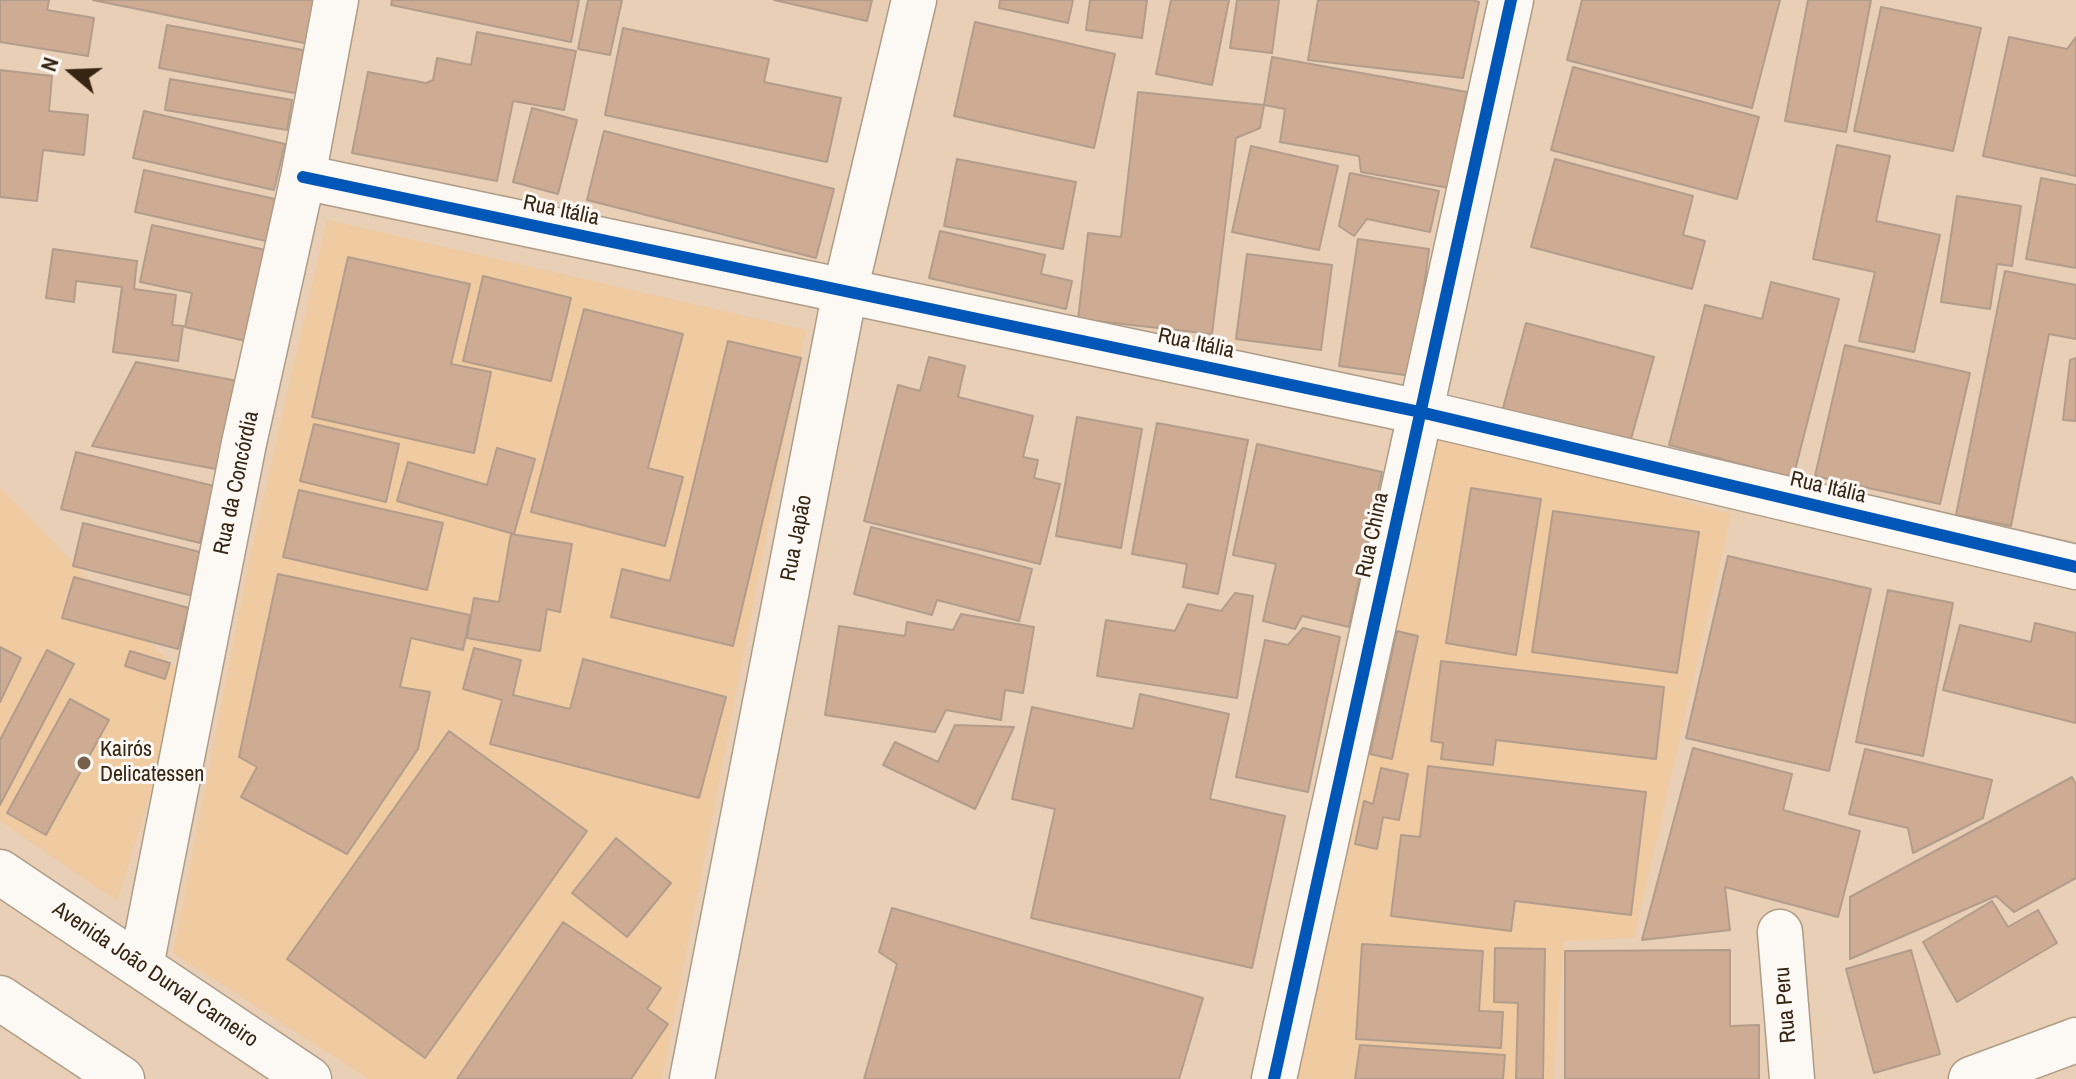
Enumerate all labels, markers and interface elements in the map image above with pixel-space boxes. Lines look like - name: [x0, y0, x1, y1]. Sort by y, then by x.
- north arrow: [32, 32, 112, 112]
- text: N: [33, 53, 66, 75]
- street label: Rua Itália: [520, 190, 602, 232]
- street label: Rua Itália: [1155, 323, 1237, 365]
- street label: Rua da Concórdia: [209, 409, 265, 557]
- street label: Rua Itália: [1787, 466, 1869, 510]
- street label: Rua China: [1351, 490, 1395, 580]
- street label: Rua Japão: [776, 493, 818, 583]
- place label: Kairós Delicatessen: [100, 737, 204, 788]
- marker: Kairós Delicatessen: [75, 754, 93, 772]
- street label: Avenida João Durval Carneiro: [47, 896, 263, 1054]
- street label: Rua Peru: [1770, 966, 1802, 1044]

